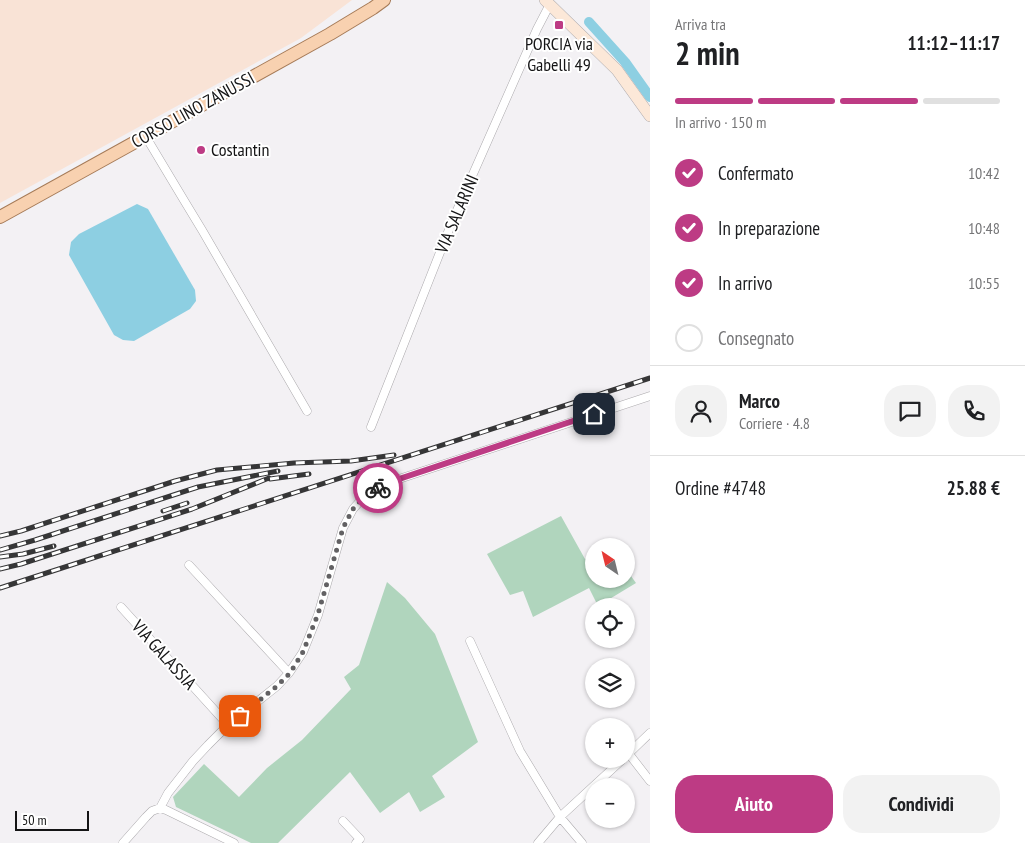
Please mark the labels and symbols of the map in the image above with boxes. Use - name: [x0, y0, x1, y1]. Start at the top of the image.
- marker: PORCIA via Gabelli 49: [553, 19, 565, 31]
- place label: PORCIA via Gabelli 49: [525, 32, 593, 76]
- street label: CORSO LINO ZANUSSI: [127, 66, 258, 153]
- place label: Costantin: [211, 138, 269, 161]
- marker: Costantin: [195, 144, 207, 156]
- street label: VIA SALARINI: [429, 171, 483, 258]
- pin: [573, 393, 615, 435]
- courier: [353, 463, 403, 513]
- north arrow: [585, 538, 635, 588]
- street label: VIA GALASSIA: [126, 614, 202, 695]
- pin: [219, 695, 261, 737]
- scale bar: [15, 808, 89, 831]

